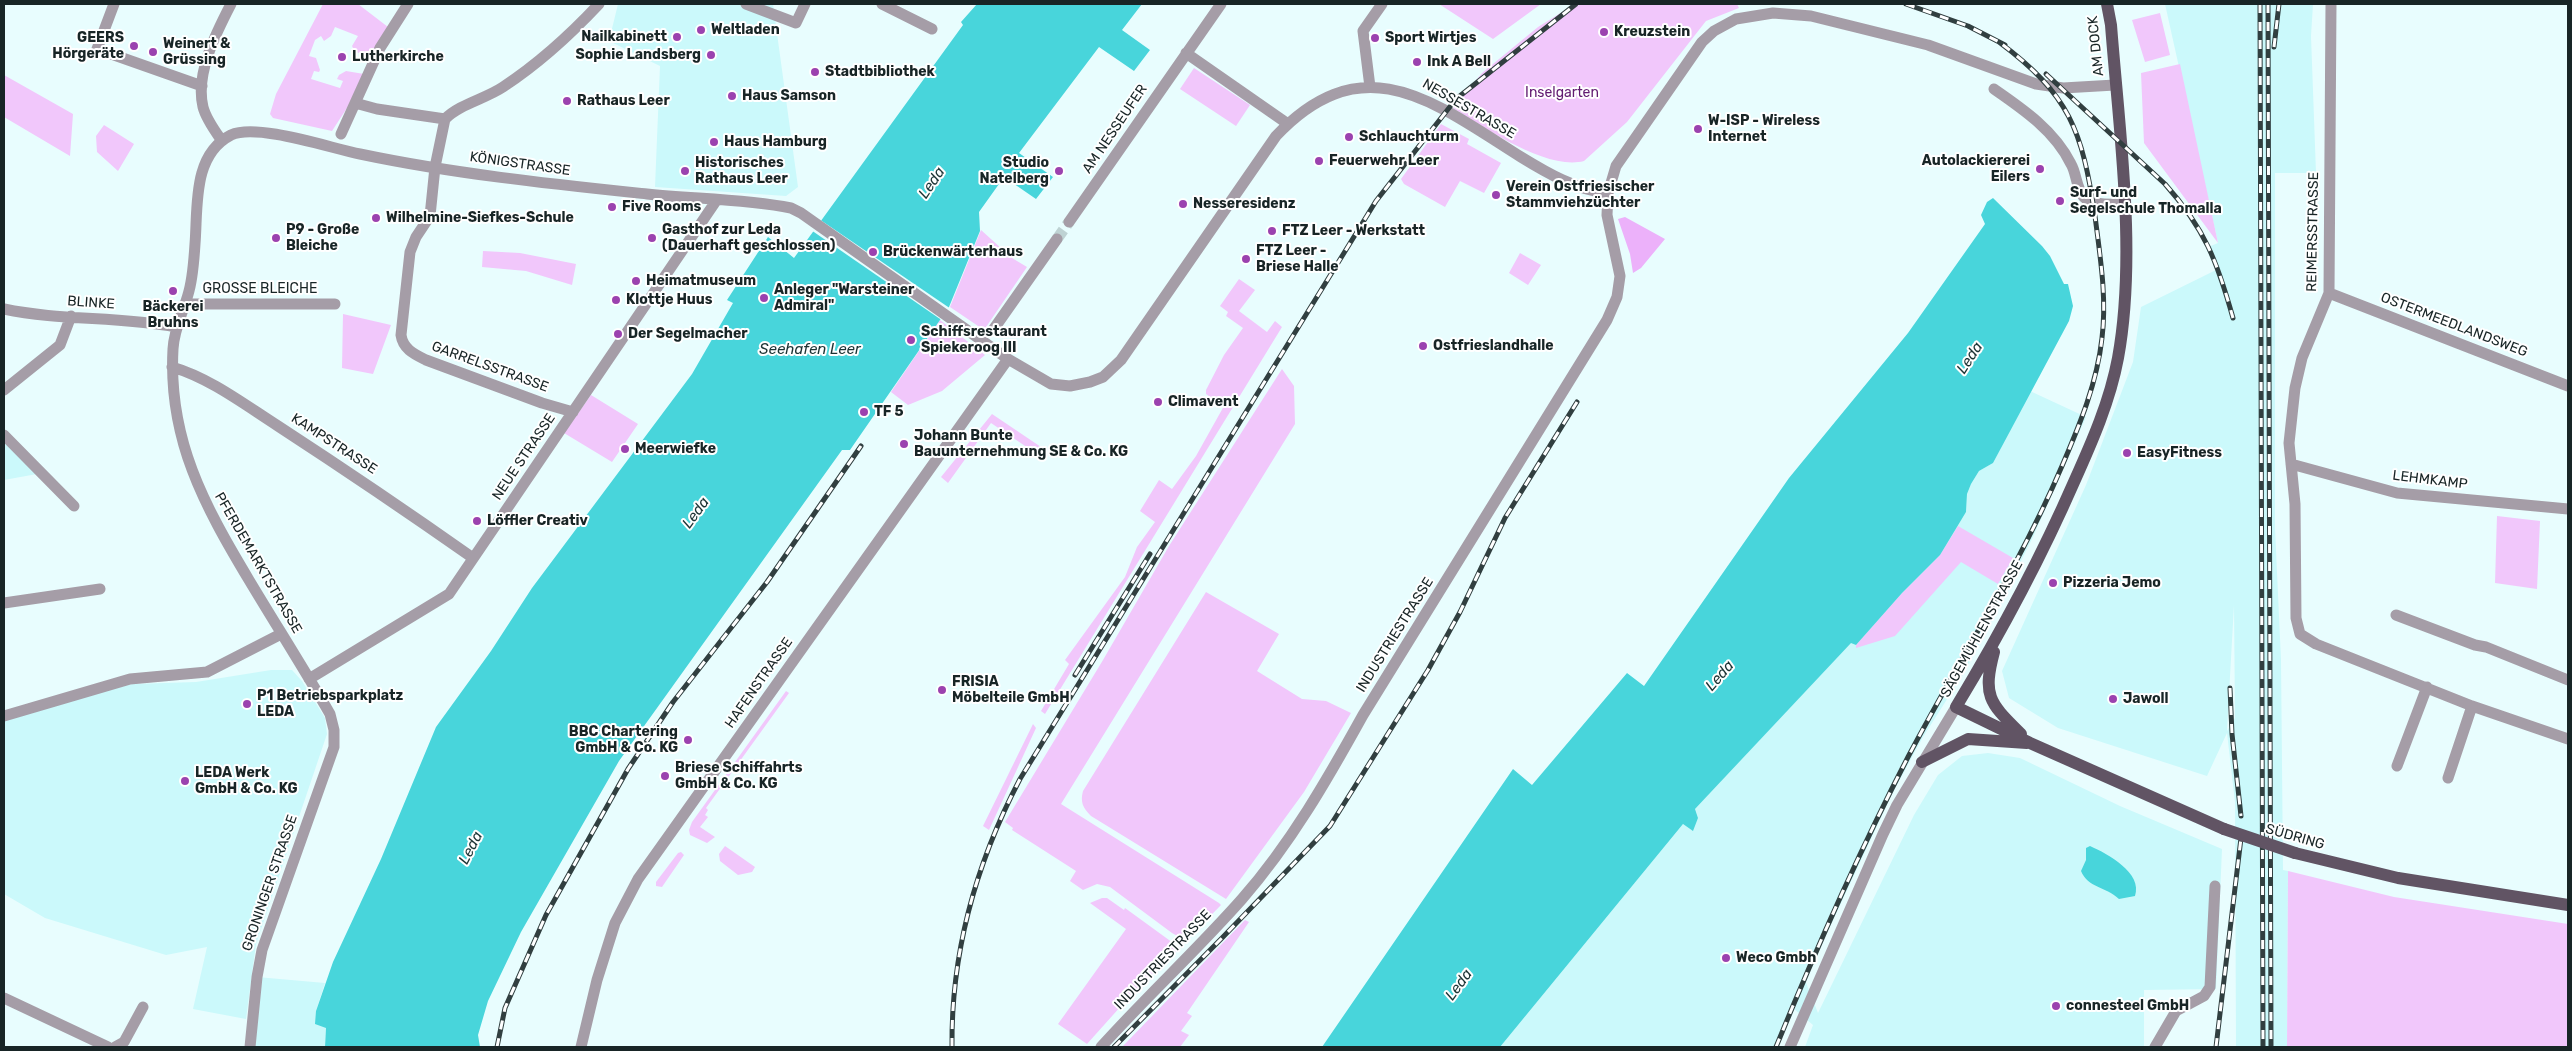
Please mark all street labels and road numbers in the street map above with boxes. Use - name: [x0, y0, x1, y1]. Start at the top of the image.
- street label: AM DOCK: [2084, 15, 2108, 77]
- street label: NESSESTRASSE: [1419, 75, 1519, 143]
- street label: AM NESSEUFER: [1079, 81, 1151, 177]
- street label: KÖNIGSTRASSE: [469, 149, 571, 179]
- street label: REIMERSSTRASSE: [2304, 172, 2322, 292]
- street label: GROSSE BLEICHE: [203, 281, 317, 297]
- street label: OSTERMEEDLANDSWEG: [2378, 289, 2530, 361]
- street label: BLINKE: [67, 293, 115, 313]
- street label: GARRELSSTRASSE: [429, 338, 551, 396]
- street label: KAMPSTRASSE: [288, 410, 380, 478]
- street label: NEUE STRASSE: [489, 410, 559, 504]
- street label: LEHMKAMP: [2392, 467, 2468, 493]
- street label: PFERDEMARKTSTRASSE: [211, 489, 305, 637]
- street label: SÄGEMÜHLENSTRASSE: [1937, 558, 2027, 700]
- street label: INDUSTRIESTRASSE: [1353, 574, 1437, 696]
- street label: HAFENSTRASSE: [721, 634, 797, 732]
- street label: GRONINGER STRASSE: [239, 813, 301, 953]
- street label: SÜDRING: [2264, 821, 2326, 853]
- street label: INDUSTRIESTRASSE: [1111, 907, 1215, 1013]

